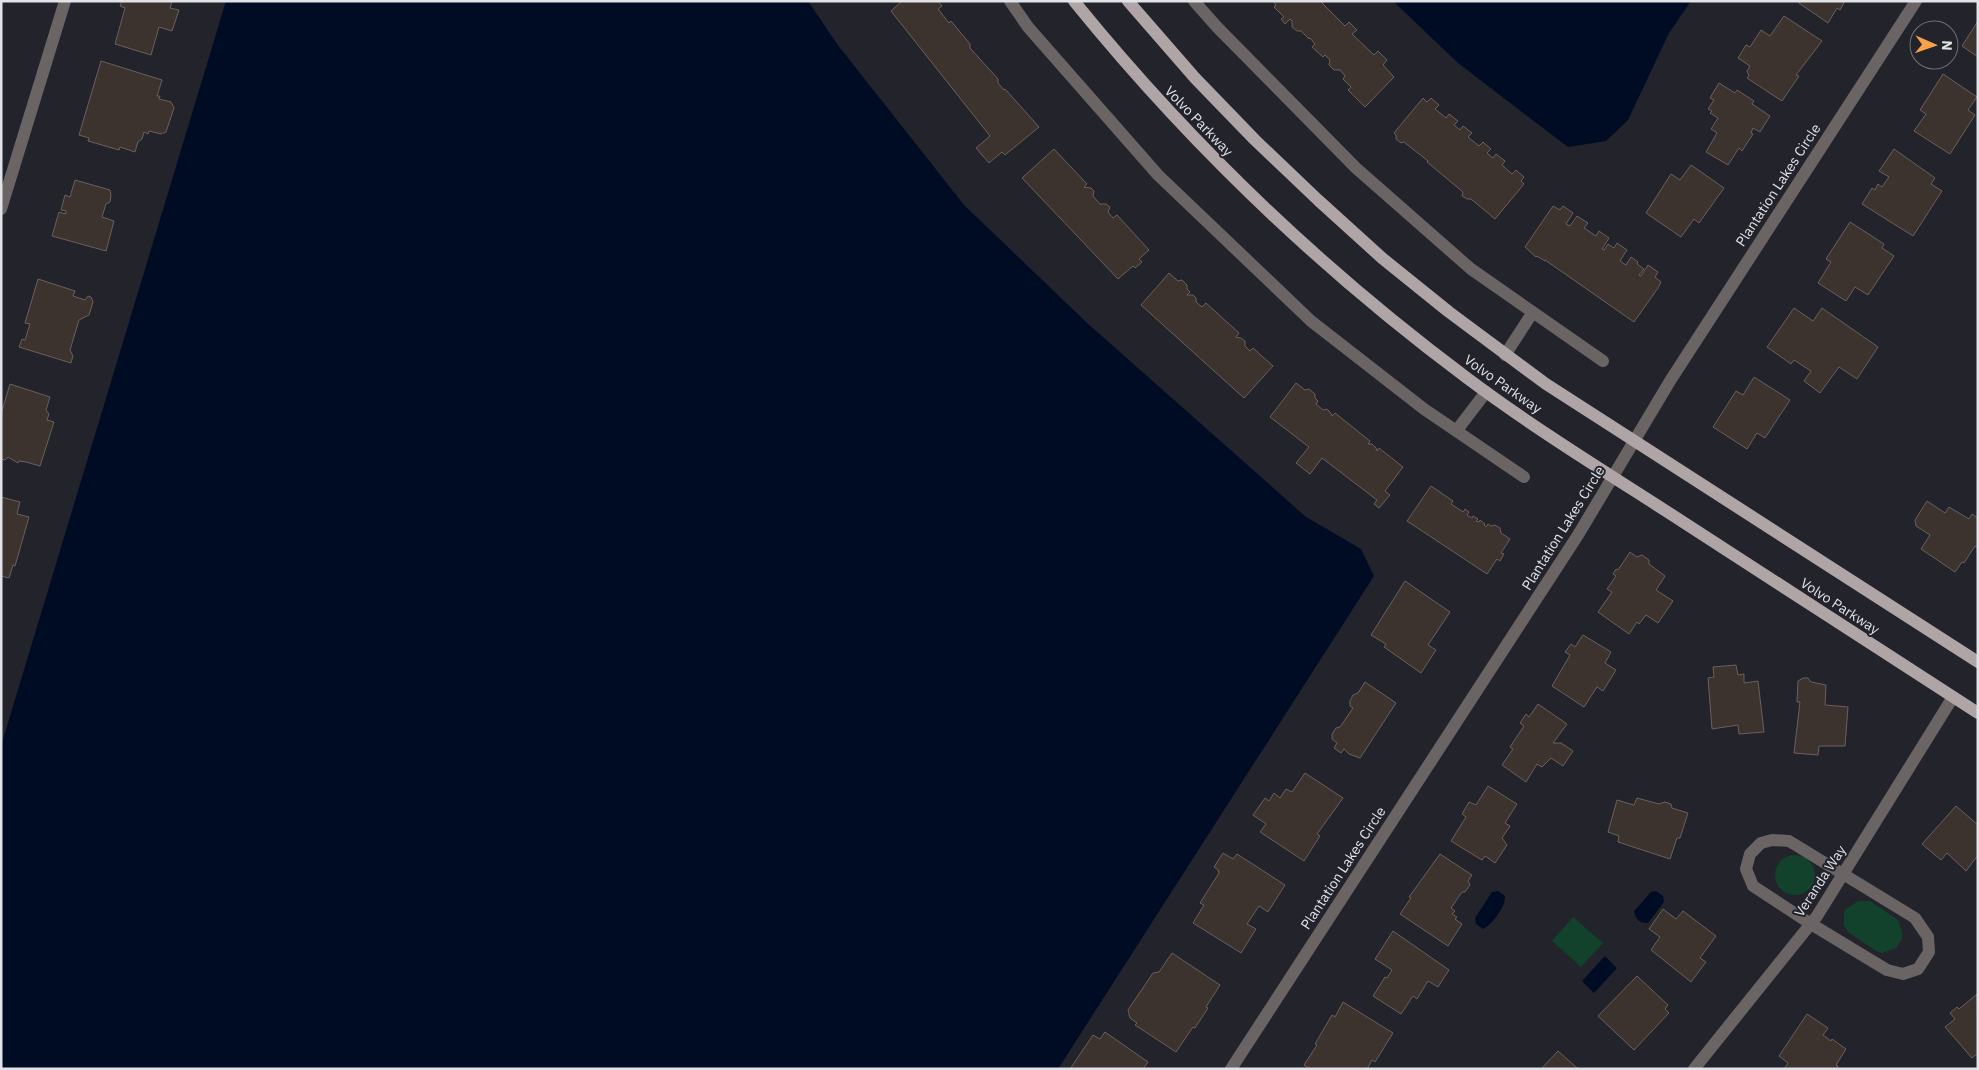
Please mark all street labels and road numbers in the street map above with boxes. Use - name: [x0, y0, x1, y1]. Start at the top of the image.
- street label: Volvo Parkway: [1161, 82, 1237, 160]
- street label: Plantation Lakes Circle: [1732, 120, 1825, 250]
- street label: Volvo Parkway: [1461, 351, 1545, 417]
- street label: Plantation Lakes Circle: [1518, 462, 1609, 593]
- street label: Volvo Parkway: [1797, 574, 1883, 638]
- street label: Plantation Lakes Circle: [1297, 803, 1390, 933]
- street label: Veranda Way: [1790, 842, 1850, 920]

